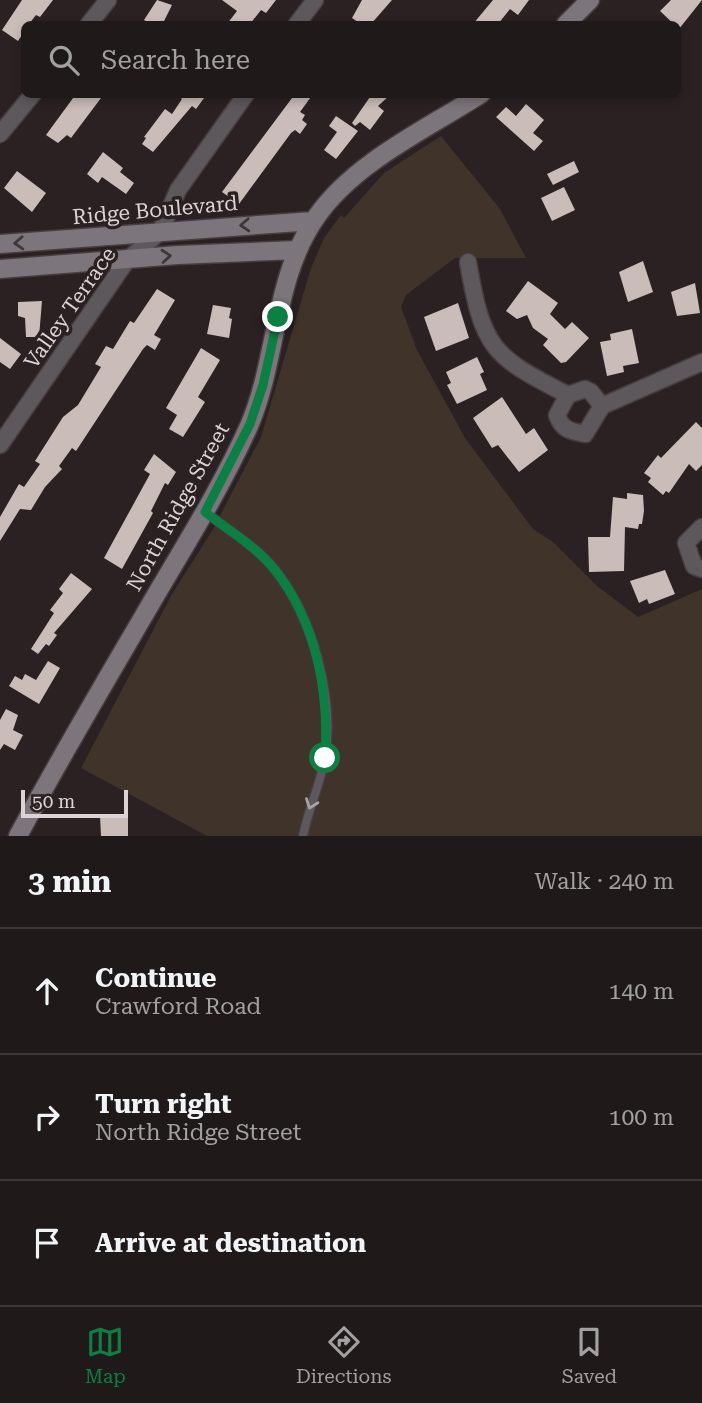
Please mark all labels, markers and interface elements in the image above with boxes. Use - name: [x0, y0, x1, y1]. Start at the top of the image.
- search box: [21, 21, 681, 98]
- icon: search: [45, 41, 83, 79]
- text: Search here: [101, 45, 250, 75]
- street label: Ridge Boulevard: [71, 191, 239, 229]
- one-way arrow: [240, 217, 251, 232]
- one-way arrow: [13, 236, 24, 251]
- street label: Valley Terrace: [19, 243, 121, 373]
- one-way arrow: [161, 249, 172, 264]
- route end: [262, 301, 293, 332]
- street label: North Ridge Street: [122, 419, 234, 595]
- route start: [309, 742, 340, 773]
- scale bar: [21, 787, 128, 819]
- text: 50 m: [32, 790, 75, 813]
- one-way arrow: [305, 797, 319, 809]
- text: 3 min: [28, 864, 111, 899]
- text: Walk · 240 m: [535, 868, 674, 895]
- text: Continue: [95, 963, 217, 993]
- icon: ahead: [28, 972, 66, 1010]
- text: 140 m: [609, 978, 674, 1005]
- text: Crawford Road: [95, 993, 261, 1020]
- text: Turn right: [95, 1089, 231, 1119]
- icon: right: [28, 1098, 66, 1136]
- text: 100 m: [609, 1104, 674, 1131]
- text: North Ridge Street: [95, 1119, 301, 1146]
- icon: arrive: [28, 1224, 66, 1262]
- text: Arrive at destination: [95, 1228, 366, 1258]
- tab: Map: [85, 1323, 126, 1388]
- tab: Directions: [296, 1323, 392, 1388]
- tab: Saved: [562, 1323, 617, 1388]

